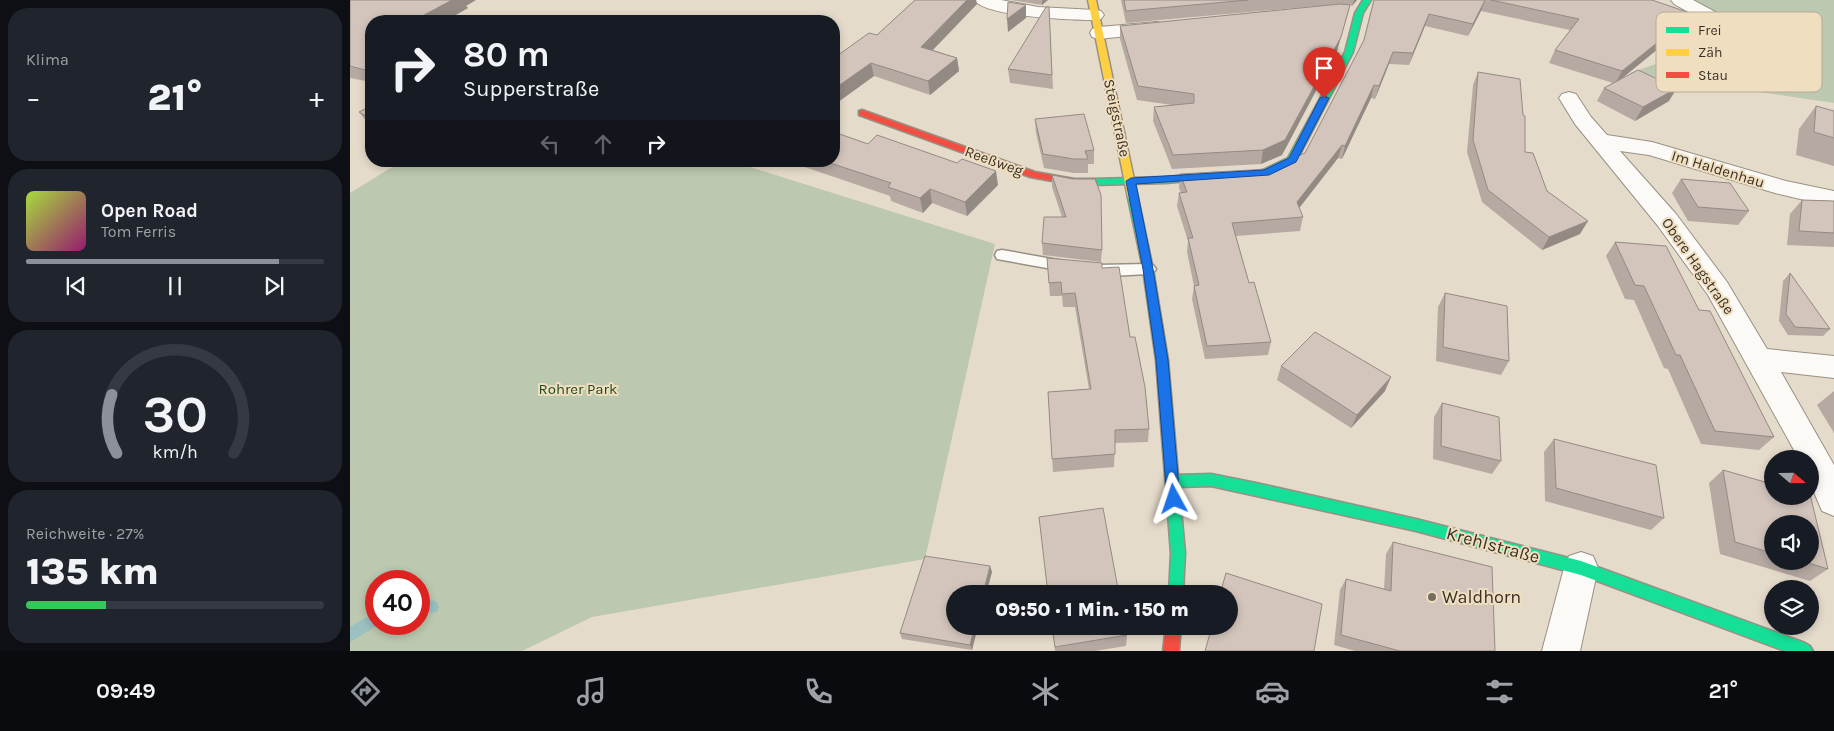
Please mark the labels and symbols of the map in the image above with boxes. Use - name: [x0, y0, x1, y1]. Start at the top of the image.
- legend: [1656, 12, 1822, 92]
- text: Frei: [1698, 22, 1722, 39]
- text: Zäh: [1698, 44, 1722, 61]
- pin: [1303, 47, 1345, 98]
- text: Stau: [1698, 67, 1728, 84]
- street label: Steigstraße: [1100, 77, 1134, 159]
- street label: Reeßweg: [962, 142, 1026, 180]
- street label: Im Haldenhau: [1669, 146, 1767, 192]
- street label: Obere Hagstraße: [1658, 214, 1738, 318]
- park label: Rohrer Park: [539, 380, 617, 398]
- north arrow: [1764, 450, 1819, 505]
- position arrow: [1147, 472, 1199, 524]
- street label: Krehlstraße: [1444, 522, 1542, 568]
- speed limit sign: 40: [365, 570, 430, 635]
- place label: Waldhorn: [1442, 586, 1521, 608]
- marker: Waldhorn: [1426, 591, 1438, 603]

